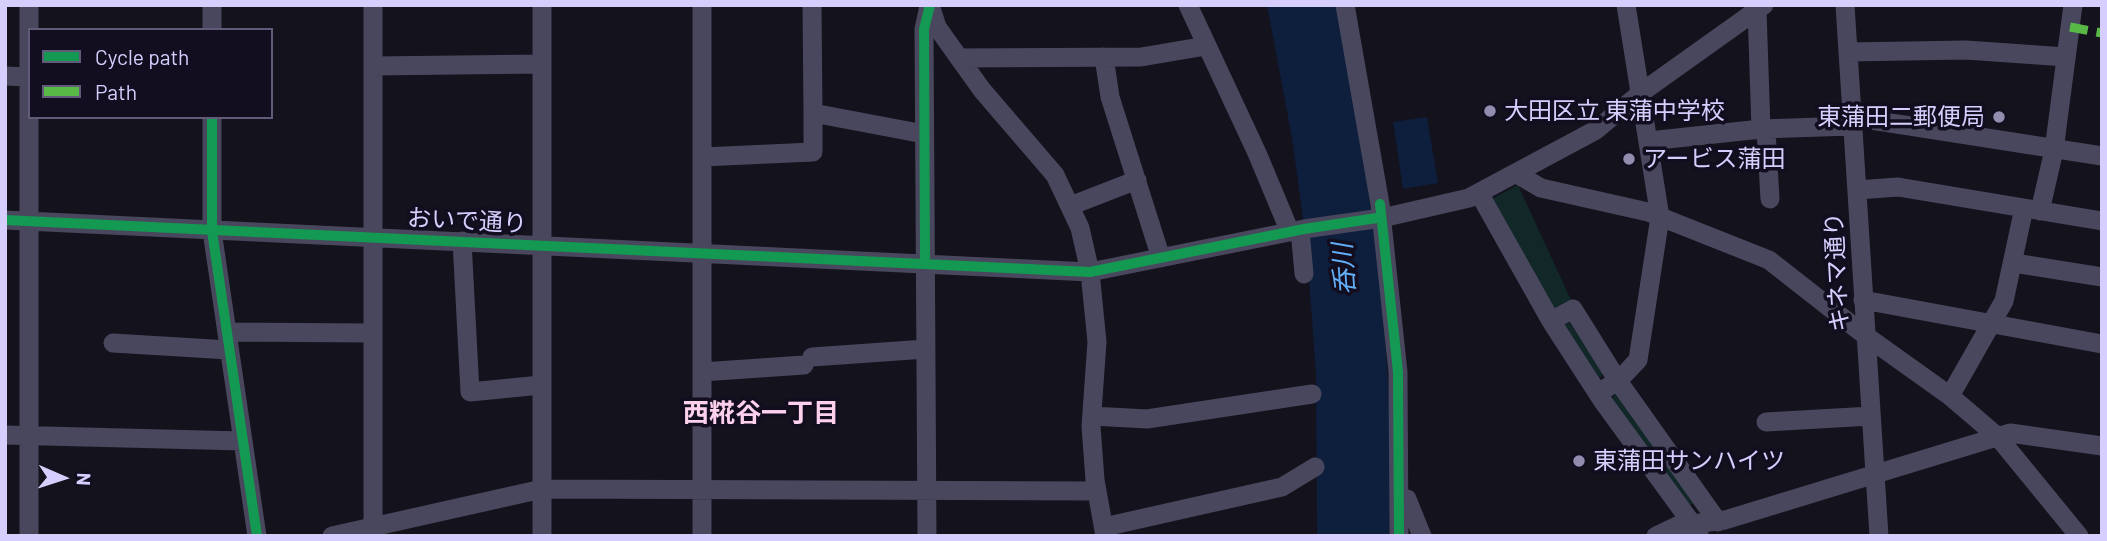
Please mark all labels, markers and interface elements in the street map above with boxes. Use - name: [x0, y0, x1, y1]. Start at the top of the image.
- legend: [28, 28, 273, 119]
- text: Cycle path: [95, 44, 189, 69]
- text: Path: [95, 79, 137, 104]
- place label: 大田区立 東蒲中学校: [1504, 97, 1725, 125]
- marker: 大田区立 東蒲中学校: [1482, 103, 1498, 119]
- place label: 東蒲田二郵便局: [1817, 103, 1985, 131]
- marker: 東蒲田二郵便局: [1991, 109, 2007, 125]
- place label: アービス蒲田: [1643, 145, 1786, 173]
- marker: アービス蒲田: [1621, 151, 1637, 167]
- street label: おいで通り: [406, 203, 528, 239]
- street label: キネマ通り: [1819, 211, 1855, 333]
- water label: 呑川: [1327, 242, 1361, 296]
- district label: 西糀谷一丁目: [683, 397, 839, 429]
- north arrow: [28, 443, 98, 513]
- place label: 東蒲田サンハイツ: [1593, 447, 1785, 475]
- marker: 東蒲田サンハイツ: [1571, 453, 1587, 469]
- text: N: [73, 472, 96, 486]

